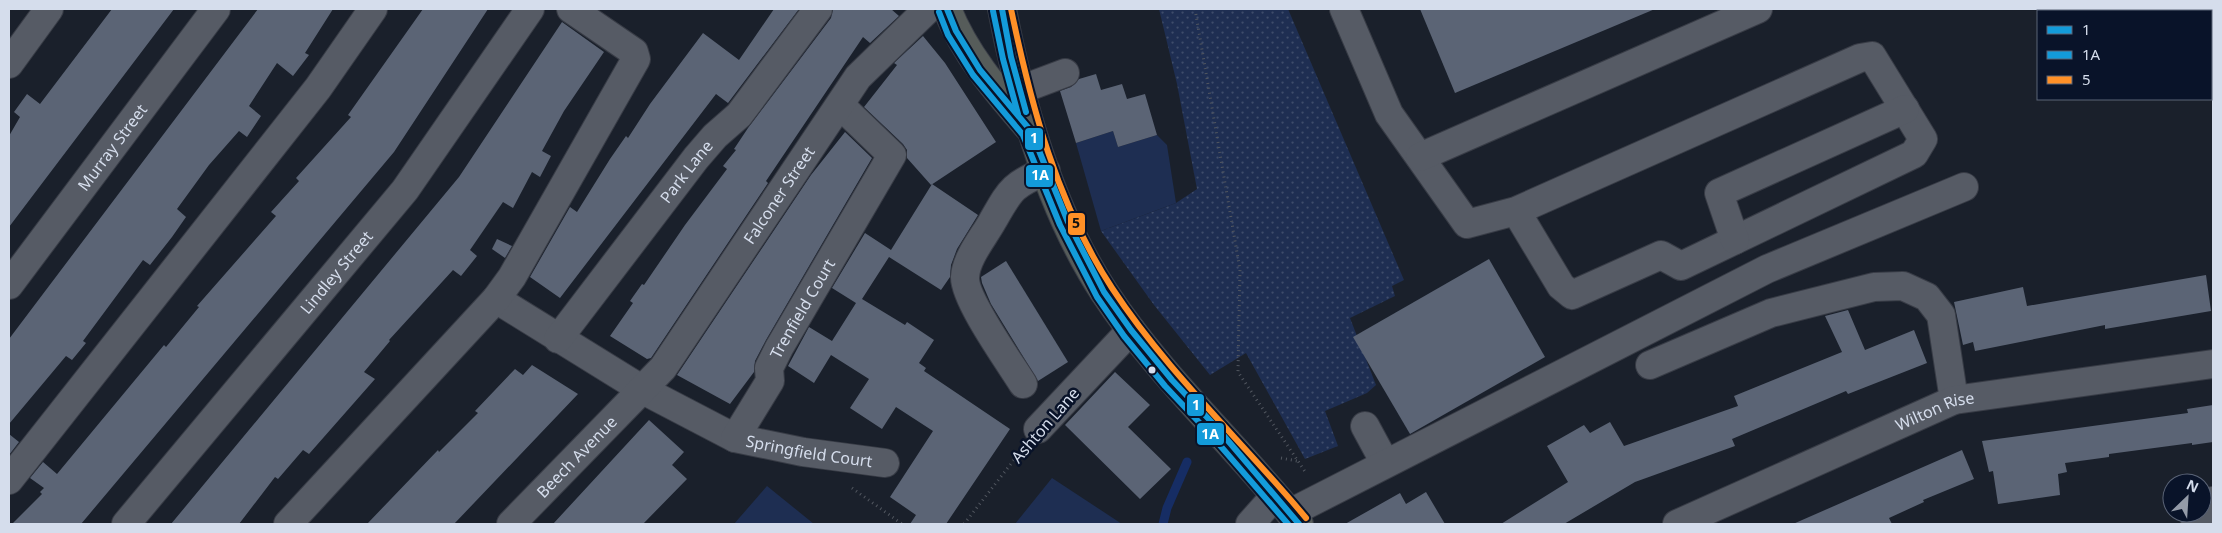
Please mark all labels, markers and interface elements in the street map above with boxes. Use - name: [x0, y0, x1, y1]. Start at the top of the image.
- legend: [2037, 10, 2212, 100]
- text: 1: [2082, 19, 2091, 39]
- text: 1A: [2082, 44, 2101, 64]
- text: 5: [2082, 69, 2091, 89]
- street label: Murray Street: [72, 99, 152, 195]
- line badge: 1: [1024, 127, 1044, 151]
- text: 1: [1030, 128, 1038, 147]
- street label: Park Lane: [655, 135, 718, 207]
- street label: Falconer Street: [738, 142, 820, 248]
- line badge: 1A: [1025, 164, 1054, 188]
- text: 1A: [1031, 165, 1049, 184]
- line badge: 5: [1067, 212, 1086, 236]
- text: 5: [1072, 213, 1080, 232]
- street label: Lindley Street: [295, 226, 378, 319]
- street label: Trenfield Court: [765, 254, 840, 362]
- unlabelled marker: [1147, 365, 1157, 375]
- street label: Ashton Lane: [1006, 382, 1084, 468]
- street label: Wilton Rise: [1892, 386, 1976, 436]
- line badge: 1: [1186, 393, 1205, 417]
- text: 1: [1192, 395, 1200, 414]
- street label: Beech Avenue: [532, 411, 622, 502]
- line badge: 1A: [1196, 422, 1225, 446]
- text: 1A: [1201, 424, 1219, 443]
- street label: Springfield Court: [744, 430, 874, 472]
- north arrow: [2162, 473, 2212, 523]
- text: N: [2184, 475, 2202, 497]

